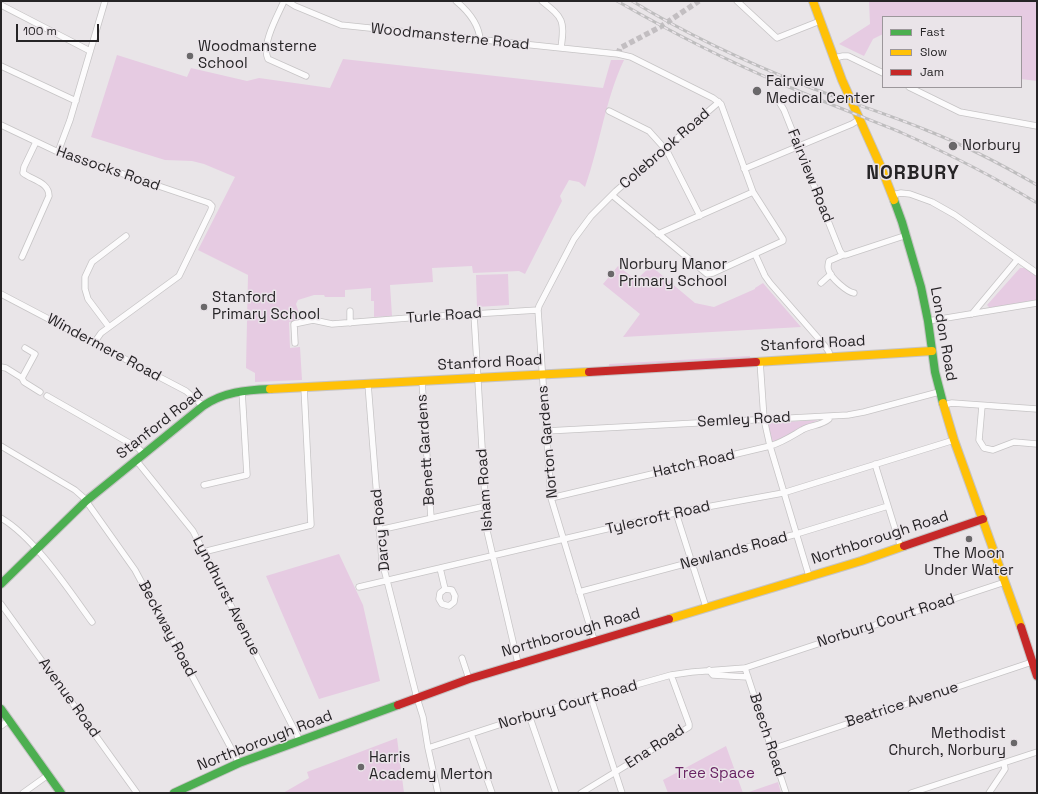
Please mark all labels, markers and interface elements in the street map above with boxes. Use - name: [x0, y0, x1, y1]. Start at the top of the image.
- scale bar: [18, 16, 101, 42]
- legend: [882, 16, 1022, 88]
- street label: Woodmansterne Road: [370, 20, 530, 54]
- text: 100 m: [23, 23, 57, 39]
- text: Fast: [920, 24, 945, 40]
- place label: Woodmansterne School: [198, 38, 317, 73]
- text: Slow: [920, 44, 947, 60]
- marker: Woodmansterne School: [185, 51, 195, 61]
- text: Jam: [920, 64, 944, 80]
- place label: Fairview Medical Center: [766, 73, 875, 108]
- marker: Fairview Medical Center: [751, 85, 763, 97]
- street label: Colebrook Road: [616, 105, 714, 193]
- street label: Fairview Road: [783, 127, 837, 225]
- place label: Norbury: [962, 137, 1021, 155]
- marker: Norbury: [947, 140, 959, 152]
- street label: Hassocks Road: [54, 143, 162, 195]
- district label: NORBURY: [866, 163, 960, 185]
- place label: Norbury Manor Primary School: [619, 256, 727, 291]
- marker: Norbury Manor Primary School: [606, 269, 616, 279]
- street label: London Road: [926, 285, 960, 383]
- place label: Stanford Primary School: [212, 289, 320, 324]
- marker: Stanford Primary School: [199, 302, 209, 312]
- street label: Turle Road: [406, 304, 482, 328]
- street label: Windermere Road: [44, 310, 164, 386]
- street label: Stanford Road: [760, 332, 866, 356]
- street label: Stanford Road: [437, 351, 543, 375]
- street label: Stanford Road: [113, 385, 207, 463]
- street label: Norton Gardens: [534, 385, 562, 499]
- street label: Benett Gardens: [413, 394, 439, 506]
- street label: Semley Road: [697, 409, 791, 431]
- street label: Hatch Road: [651, 446, 737, 482]
- street label: Isham Road: [473, 448, 497, 532]
- street label: Darcy Road: [368, 488, 394, 572]
- street label: Tylecroft Road: [604, 497, 712, 539]
- street label: Northborough Road: [809, 507, 951, 569]
- street label: Newlands Road: [678, 528, 790, 574]
- street label: Lyndhurst Avenue: [188, 533, 264, 659]
- marker: The Moon Under Water: [964, 534, 974, 544]
- place label: The Moon Under Water: [924, 545, 1014, 580]
- street label: Beckway Road: [134, 578, 200, 680]
- street label: Norbury Court Road: [815, 590, 957, 652]
- street label: Northborough Road: [500, 605, 642, 661]
- street label: Avenue Road: [34, 655, 104, 741]
- street label: Norbury Court Road: [496, 677, 640, 733]
- street label: Beatrice Avenue: [843, 678, 961, 732]
- street label: Beech Road: [745, 691, 789, 779]
- street label: Northborough Road: [195, 707, 335, 775]
- street label: Ena Road: [622, 721, 688, 773]
- place label: Methodist Church, Norbury: [888, 725, 1006, 760]
- marker: Methodist Church, Norbury: [1009, 738, 1019, 748]
- place label: Harris Academy Merton: [369, 749, 493, 784]
- marker: Harris Academy Merton: [356, 762, 366, 772]
- park label: Tree Space: [675, 765, 755, 783]

